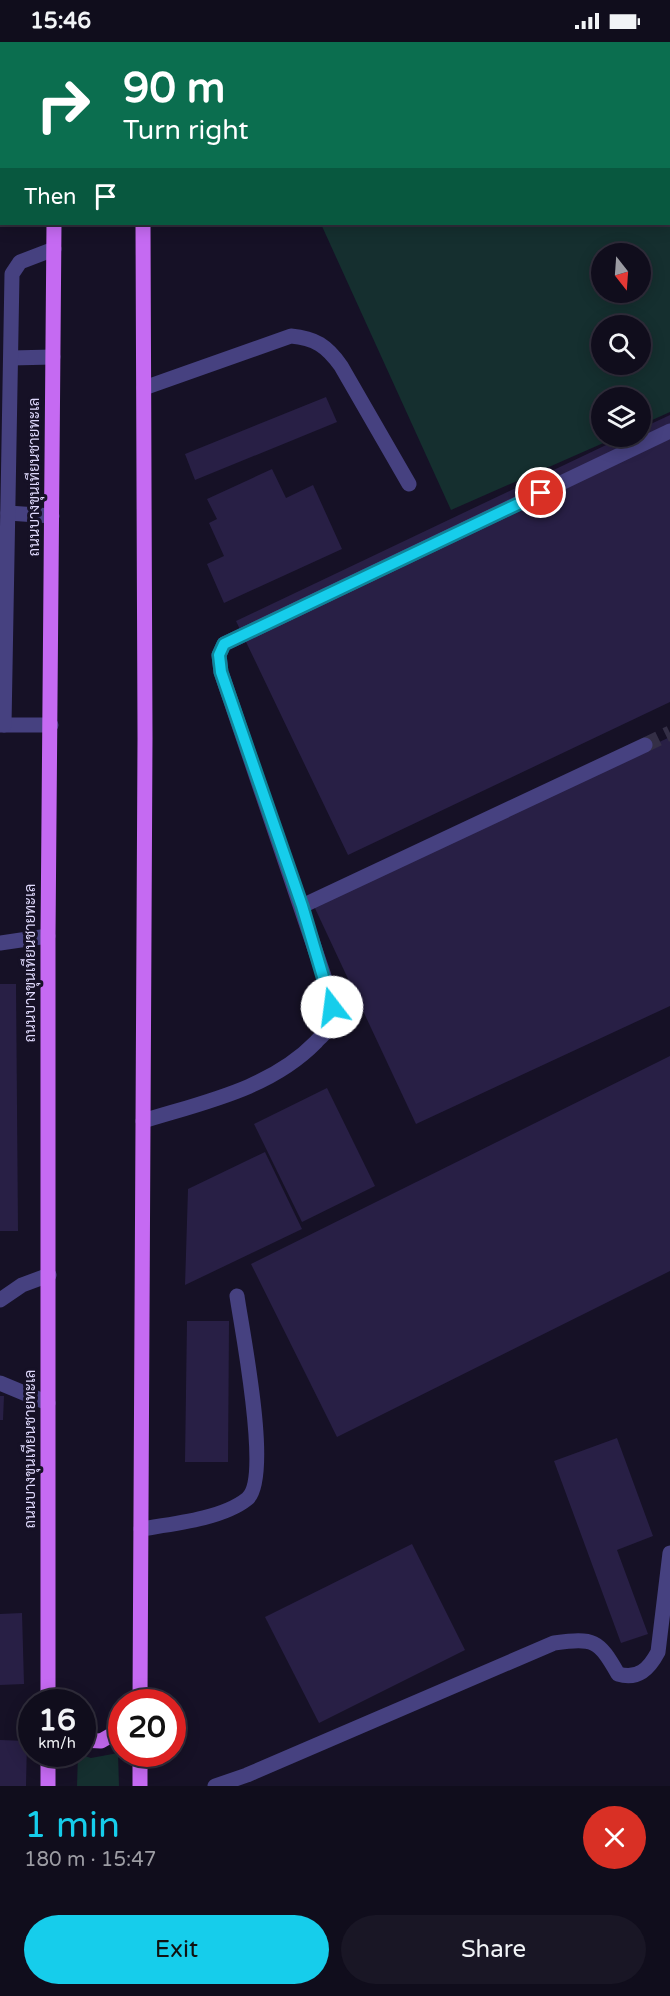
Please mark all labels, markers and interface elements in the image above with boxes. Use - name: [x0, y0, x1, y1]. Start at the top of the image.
- text: 15:46: [30, 8, 91, 34]
- text: 90 m: [123, 63, 225, 114]
- icon: right: [24, 66, 102, 144]
- text: Turn right: [123, 114, 249, 147]
- icon: arrive: [89, 180, 122, 213]
- text: Then: [24, 184, 77, 210]
- north arrow: [591, 243, 651, 303]
- map controls: [591, 243, 651, 447]
- button: search: [591, 315, 651, 375]
- button: layers: [591, 387, 651, 447]
- street label: ถนนบางขุนเทียนชายทะเล: [24, 398, 45, 556]
- pin: [515, 467, 566, 518]
- icon: arrive: [524, 476, 557, 509]
- street label: ถนนบางขุนเทียนชายทะเล: [20, 884, 41, 1042]
- position arrow: [300, 975, 364, 1039]
- street label: ถนนบางขุนเทียนชายทะเล: [20, 1370, 41, 1528]
- speed limit sign: 20: [108, 1689, 186, 1767]
- text: 16: [38, 1702, 76, 1739]
- text: km/h: [38, 1734, 76, 1752]
- text: 1 min: [24, 1804, 120, 1847]
- button: close: [583, 1806, 646, 1869]
- text: 180 m · 15:47: [24, 1848, 156, 1872]
- button: Exit: [24, 1915, 329, 1984]
- button: Share: [341, 1915, 646, 1984]

